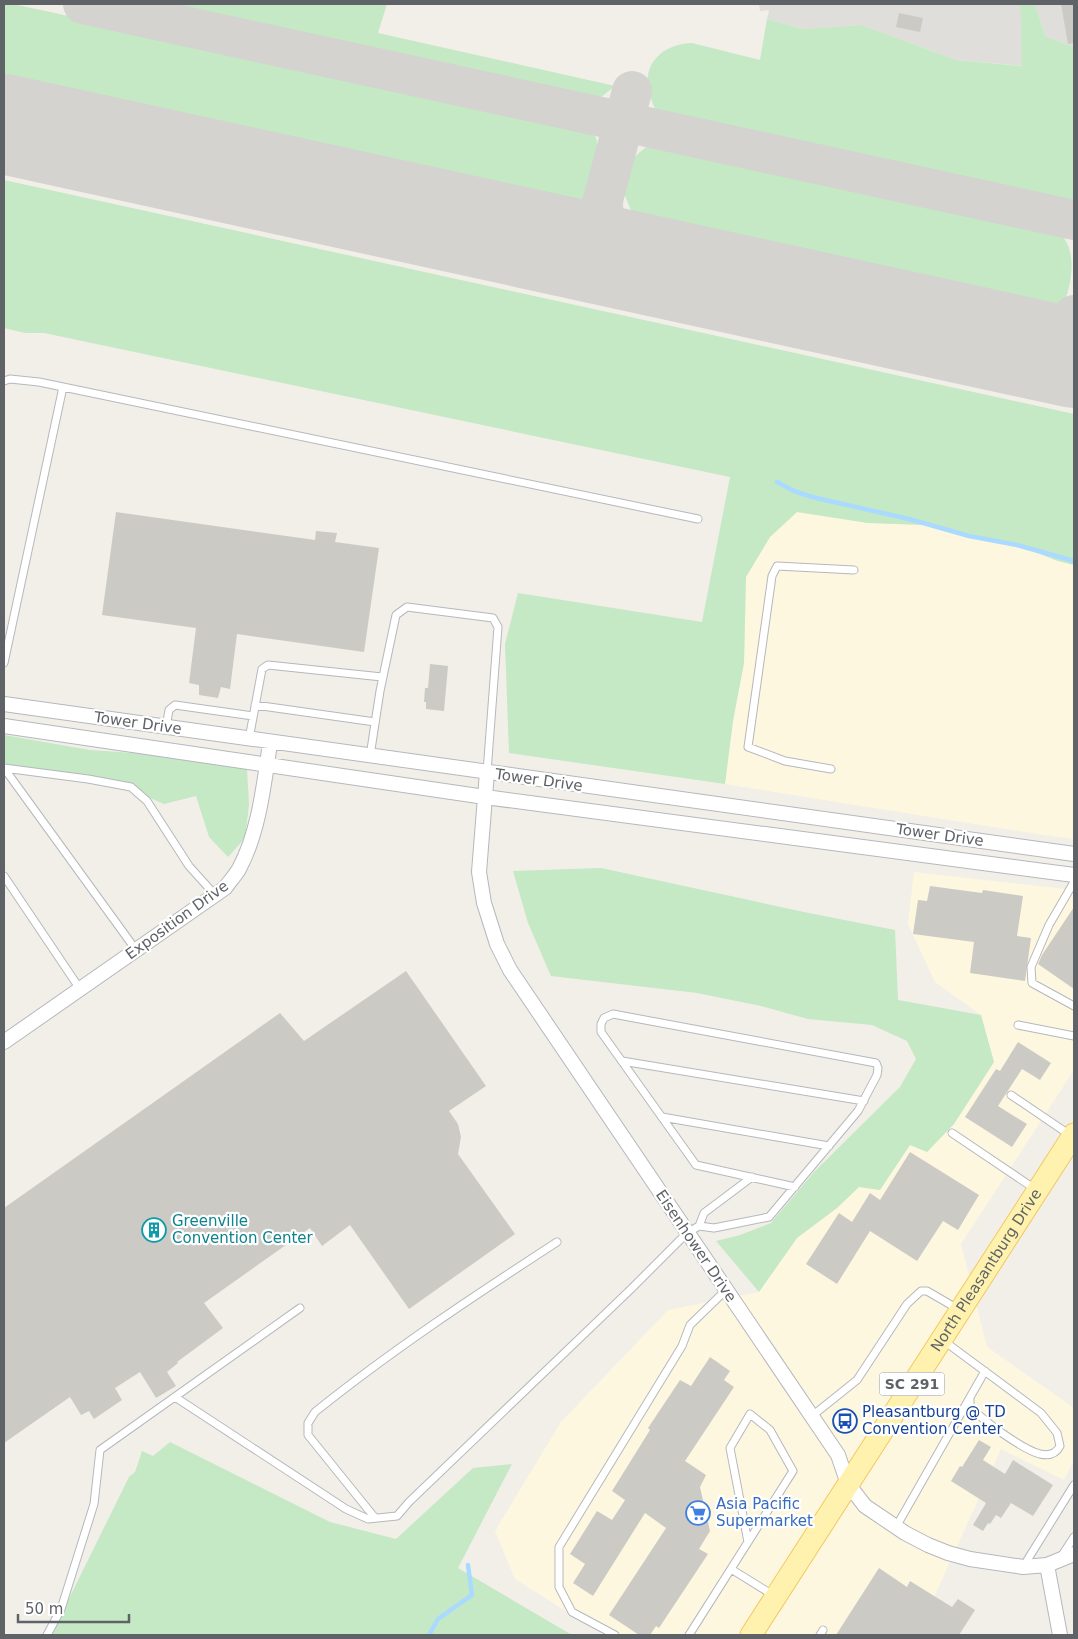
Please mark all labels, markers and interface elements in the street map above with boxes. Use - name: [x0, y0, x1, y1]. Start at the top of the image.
- street label: Tower Drive: [92, 708, 183, 738]
- street label: Tower Drive: [493, 765, 584, 795]
- street label: Tower Drive: [894, 820, 985, 850]
- street label: Exposition Drive: [122, 877, 232, 963]
- street label: North Pleasantburg Drive: [927, 1185, 1045, 1355]
- street label: Eisenhower Drive: [652, 1187, 740, 1305]
- place label: Greenville Convention Center: [172, 1212, 314, 1247]
- building icon: Greenville Convention Center: [141, 1217, 167, 1243]
- road number: SC 291: [880, 1372, 944, 1396]
- place label: Pleasantburg @ TD Convention Center: [862, 1403, 1006, 1438]
- bus stop icon: Pleasantburg @ TD Convention Center: [832, 1408, 858, 1434]
- place label: Asia Pacific Supermarket: [716, 1495, 813, 1530]
- supermarket icon: Asia Pacific Supermarket: [685, 1500, 711, 1526]
- scale bar: [18, 1592, 129, 1624]
- text: 50 m: [25, 1600, 63, 1618]

